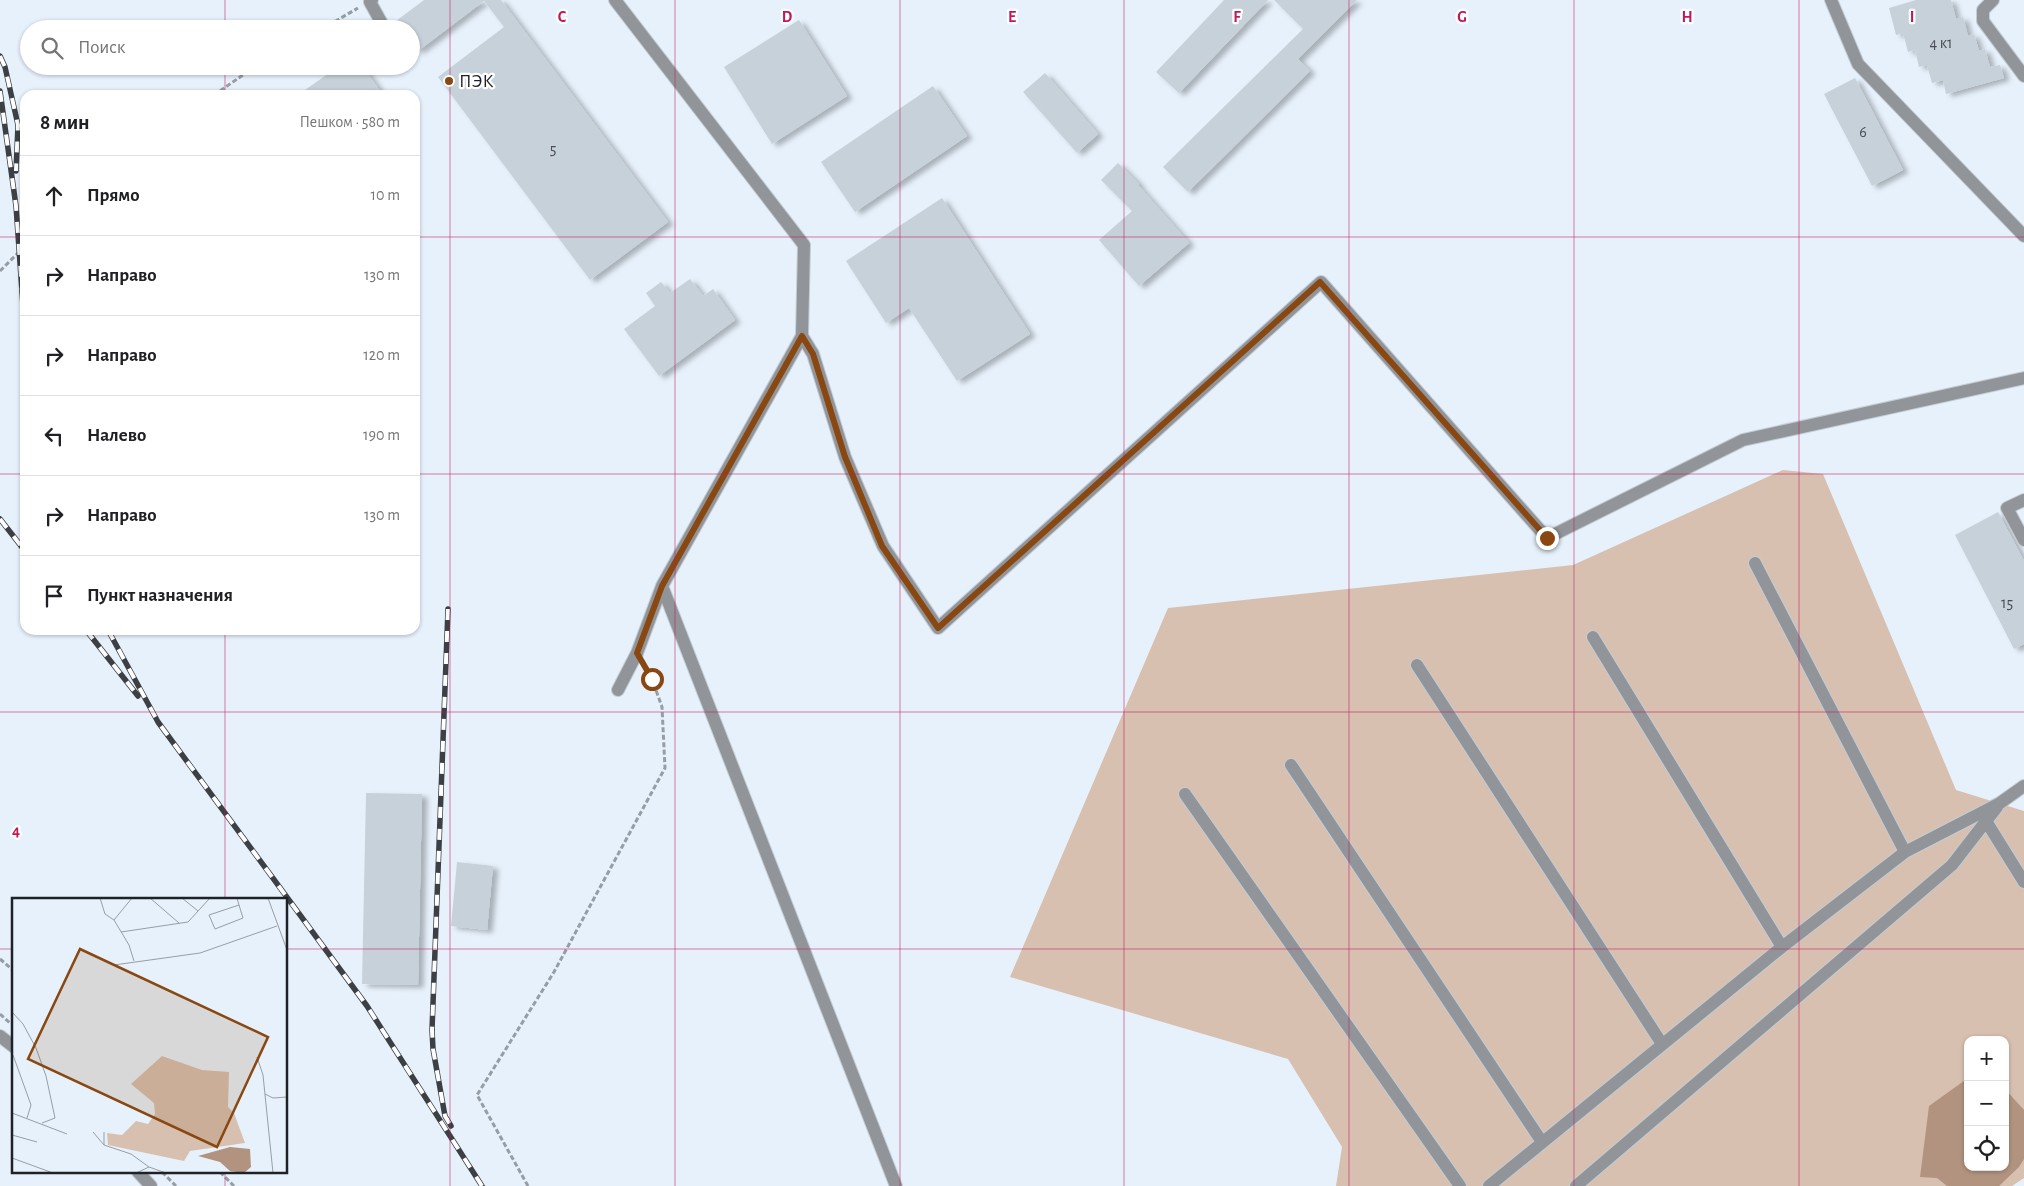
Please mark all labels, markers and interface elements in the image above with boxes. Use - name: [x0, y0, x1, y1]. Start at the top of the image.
- text: C: [558, 9, 567, 25]
- text: D: [782, 9, 793, 25]
- text: E: [1008, 9, 1016, 25]
- text: F: [1233, 9, 1241, 25]
- text: G: [1457, 9, 1467, 25]
- text: H: [1681, 9, 1693, 25]
- text: I: [1910, 9, 1914, 25]
- search box: [20, 20, 420, 75]
- icon: search: [38, 34, 66, 62]
- house number: 4 к1: [1929, 35, 1953, 51]
- text: Поиск: [78, 38, 125, 57]
- place label: ПЭК: [459, 72, 494, 91]
- marker: ПЭК: [443, 75, 455, 87]
- text: 8 мин: [40, 112, 90, 133]
- text: Пешком · 580 m: [300, 114, 400, 130]
- house number: 6: [1859, 124, 1867, 140]
- house number: 5: [550, 141, 556, 157]
- icon: ahead: [40, 182, 68, 210]
- text: Прямо: [87, 186, 140, 205]
- text: 10 m: [371, 187, 400, 203]
- icon: right: [40, 262, 68, 290]
- text: Направо: [87, 266, 157, 285]
- text: 130 m: [364, 267, 400, 283]
- icon: right: [40, 342, 68, 370]
- text: Направо: [87, 346, 157, 365]
- text: 120 m: [363, 347, 400, 363]
- icon: left: [40, 422, 68, 450]
- text: Налево: [87, 426, 146, 445]
- text: 190 m: [363, 427, 400, 443]
- icon: right: [40, 502, 68, 530]
- text: Направо: [87, 506, 157, 525]
- text: 130 m: [364, 507, 400, 523]
- route end: [1536, 527, 1559, 550]
- icon: arrive: [40, 582, 68, 610]
- text: Пункт назначения: [87, 586, 233, 605]
- house number: 15: [2001, 595, 2013, 611]
- route start: [641, 668, 664, 691]
- text: 4: [12, 823, 20, 839]
- inset map: [12, 898, 288, 1174]
- map controls: [1964, 1036, 2009, 1171]
- button: +: [1964, 1036, 2009, 1081]
- button: −: [1964, 1081, 2009, 1126]
- button: locate: [1964, 1126, 2009, 1171]

